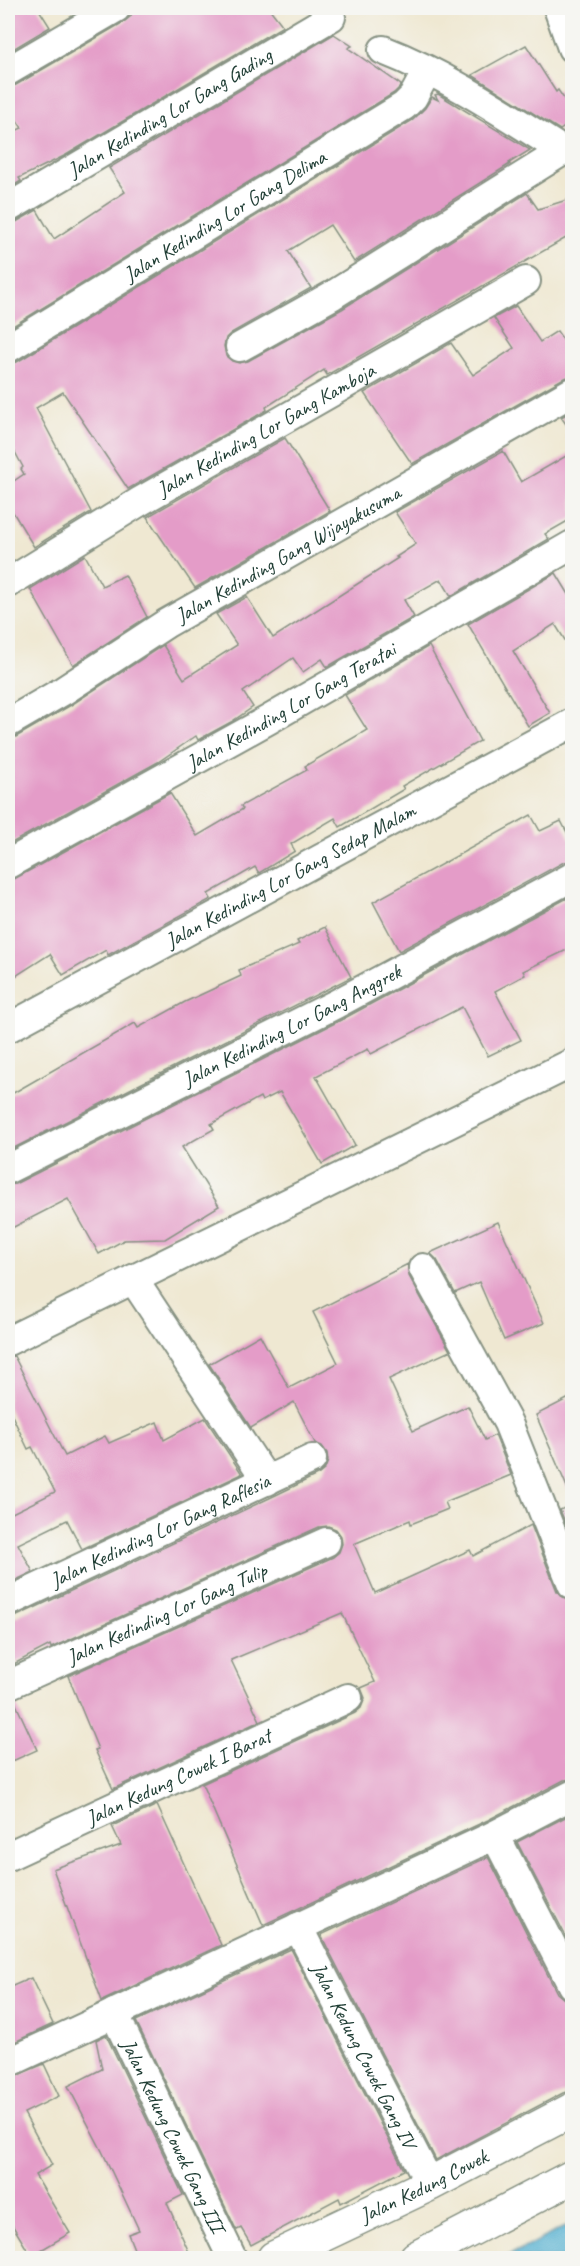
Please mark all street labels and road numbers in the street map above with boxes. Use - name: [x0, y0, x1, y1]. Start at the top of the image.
- street label: Jalan Kedinding Lor Gang Gading: [62, 41, 278, 183]
- street label: Jalan Kedinding Lor Gang Delima: [118, 143, 332, 288]
- street label: Jalan Kedinding Lor Gang Kamboja: [151, 356, 381, 503]
- street label: Jalan Kedinding Gang Wijayakusuma: [170, 479, 407, 629]
- street label: Jalan Kedinding Lor Gang Teratai: [181, 635, 403, 776]
- street label: Jalan Kedinding Lor Gang Sedap Malam: [160, 797, 421, 954]
- street label: Jalan Kedinding Lor Gang Anggrek: [177, 958, 407, 1093]
- street label: Jalan Kedinding Lor Gang Raflesia: [45, 1467, 275, 1594]
- street label: Jalan Kedinding Lor Gang Tulip: [62, 1556, 273, 1670]
- street label: Jalan Kedung Cowek I Barat: [81, 1721, 278, 1831]
- street label: Jalan Kedung Cowek Gang IV: [305, 1957, 424, 2155]
- street label: Jalan Kedung Cowek Gang III: [115, 2034, 233, 2241]
- street label: Jalan Kedung Cowek: [355, 2142, 494, 2229]

